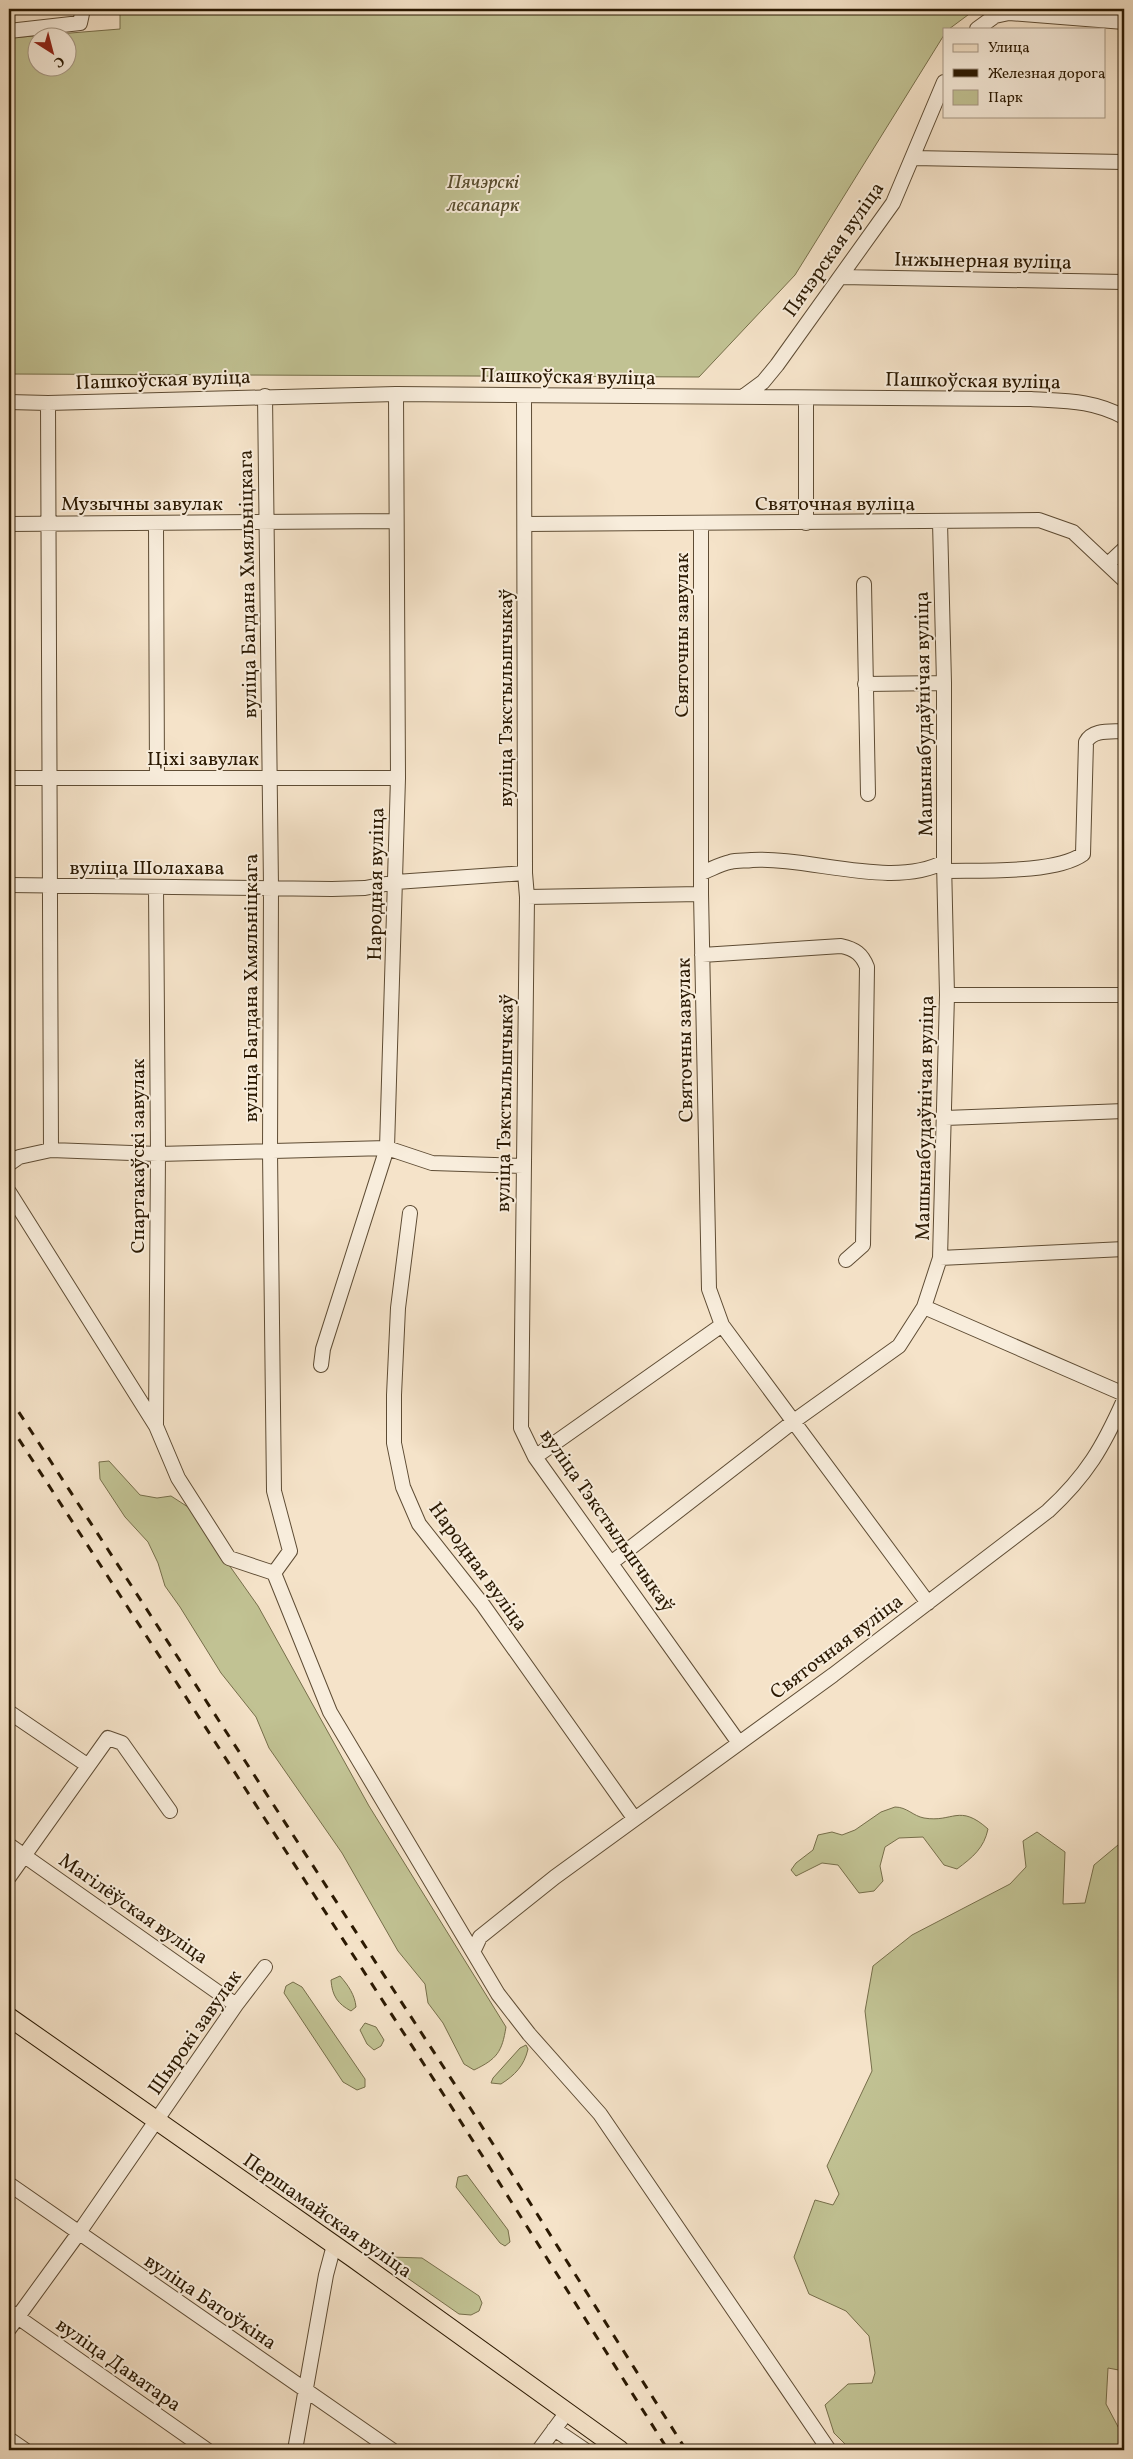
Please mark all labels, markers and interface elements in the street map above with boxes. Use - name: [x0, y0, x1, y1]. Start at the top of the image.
- north arrow: [28, 28, 78, 78]
- legend: [943, 28, 1106, 118]
- text: Улица: [988, 38, 1030, 59]
- text: С: [50, 51, 68, 72]
- text: Железная дорога: [988, 64, 1105, 85]
- text: Парк: [988, 88, 1023, 109]
- park label: Пячэрскі лесапарк: [446, 169, 520, 220]
- street label: Пячэрская вуліца: [777, 177, 892, 323]
- street label: Інжынерная вуліца: [894, 246, 1072, 278]
- street label: Пашкоўская вуліца: [480, 362, 656, 394]
- street label: Пашкоўская вуліца: [75, 364, 251, 398]
- street label: Пашкоўская вуліца: [885, 366, 1061, 398]
- street label: вуліца Багдана Хмяльніцкага: [233, 449, 265, 719]
- street label: Музычны завулак: [61, 491, 223, 519]
- street label: Святочная вуліца: [755, 491, 915, 519]
- street label: Святочны завулак: [669, 552, 697, 717]
- street label: вуліца Тэкстыльшчыкаў: [493, 589, 521, 807]
- street label: Машынабудаўнічая вуліца: [909, 591, 941, 837]
- street label: Ціхі завулак: [147, 746, 259, 774]
- street label: Народная вуліца: [362, 807, 392, 961]
- street label: вуліца Багдана Хмяльніцкага: [238, 854, 266, 1122]
- street label: вуліца Шолахава: [70, 855, 224, 883]
- street label: Святочны завулак: [671, 957, 701, 1123]
- street label: вуліца Тэкстыльшчыкаў: [490, 994, 522, 1212]
- street label: Машынабудаўнічая вуліца: [910, 995, 942, 1241]
- street label: Спартакаўскі завулак: [125, 1058, 153, 1253]
- street label: вуліца Тэкстыльшчыкаў: [532, 1424, 680, 1619]
- street label: Народная вуліца: [421, 1497, 534, 1637]
- street label: Святочная вуліца: [765, 1588, 910, 1707]
- street label: Магілёўская вуліца: [52, 1847, 213, 1972]
- street label: Шырокі завулак: [142, 1965, 249, 2101]
- street label: Першамайская вуліца: [236, 2148, 417, 2286]
- street label: вуліца Батоўкіна: [138, 2248, 282, 2357]
- street label: вуліца Даватара: [49, 2312, 186, 2419]

